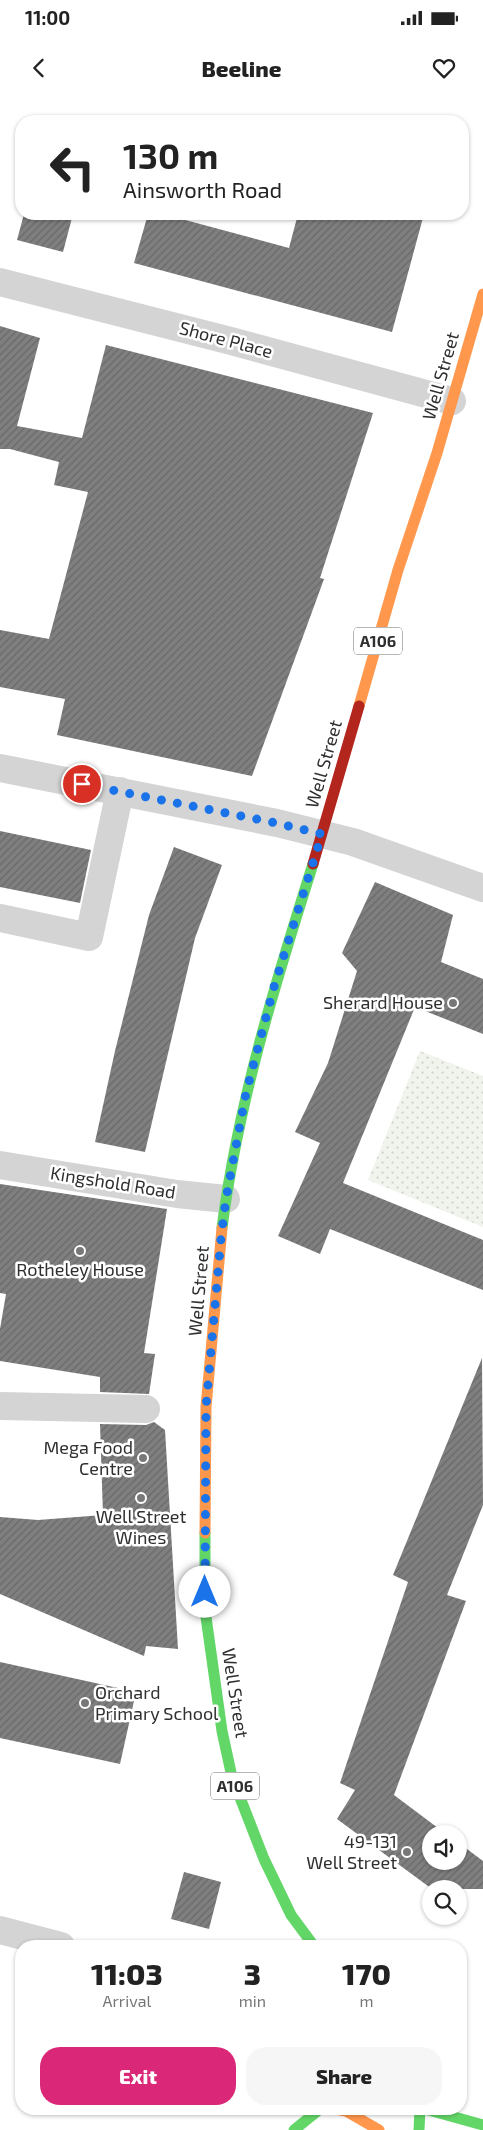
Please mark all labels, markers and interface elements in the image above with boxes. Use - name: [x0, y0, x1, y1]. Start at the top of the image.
- text: 11:00: [25, 6, 70, 29]
- icon: back: [25, 54, 53, 82]
- icon: heart: [430, 54, 458, 82]
- text: Beeline: [202, 55, 281, 81]
- text: 130 m: [123, 134, 218, 176]
- icon: left: [40, 135, 105, 200]
- text: Ainsworth Road: [123, 176, 282, 202]
- street label: Shore Place: [177, 316, 275, 362]
- street label: Well Street: [417, 329, 463, 422]
- road number: A106: [354, 628, 402, 654]
- street label: Well Street: [300, 717, 346, 810]
- pin: [61, 763, 103, 805]
- icon: arrive: [68, 770, 96, 798]
- place label: Sherard House: [323, 991, 443, 1013]
- marker: Sherard House: [447, 997, 459, 1009]
- street label: Kingshold Road: [49, 1161, 177, 1203]
- marker: Rotheley House: [74, 1245, 86, 1257]
- street label: Well Street: [183, 1245, 213, 1337]
- place label: Rotheley House: [16, 1258, 144, 1280]
- place label: Mega Food Centre: [44, 1436, 133, 1479]
- marker: Mega Food Centre: [137, 1452, 149, 1464]
- marker: Well Street Wines: [135, 1492, 147, 1504]
- place label: Well Street Wines: [96, 1505, 186, 1548]
- position arrow: [178, 1565, 230, 1617]
- street label: Well Street: [218, 1646, 254, 1739]
- place label: Orchard Primary School: [95, 1681, 219, 1724]
- marker: Orchard Primary School: [79, 1697, 91, 1709]
- road number: A106: [211, 1772, 259, 1800]
- map controls: [422, 1825, 467, 1925]
- button: sound: [422, 1825, 467, 1870]
- place label: 49-131 Well Street: [306, 1830, 397, 1873]
- marker: 49-131 Well Street: [401, 1846, 413, 1858]
- button: search: [422, 1880, 467, 1925]
- text: 11:03: [91, 1955, 163, 1991]
- text: 3: [244, 1955, 261, 1991]
- text: 170: [342, 1955, 391, 1991]
- text: Arrival: [102, 1991, 151, 2010]
- text: min: [239, 1991, 266, 2010]
- text: m: [359, 1991, 373, 2010]
- button: Exit: [40, 2047, 236, 2105]
- button: Share: [246, 2047, 442, 2105]

